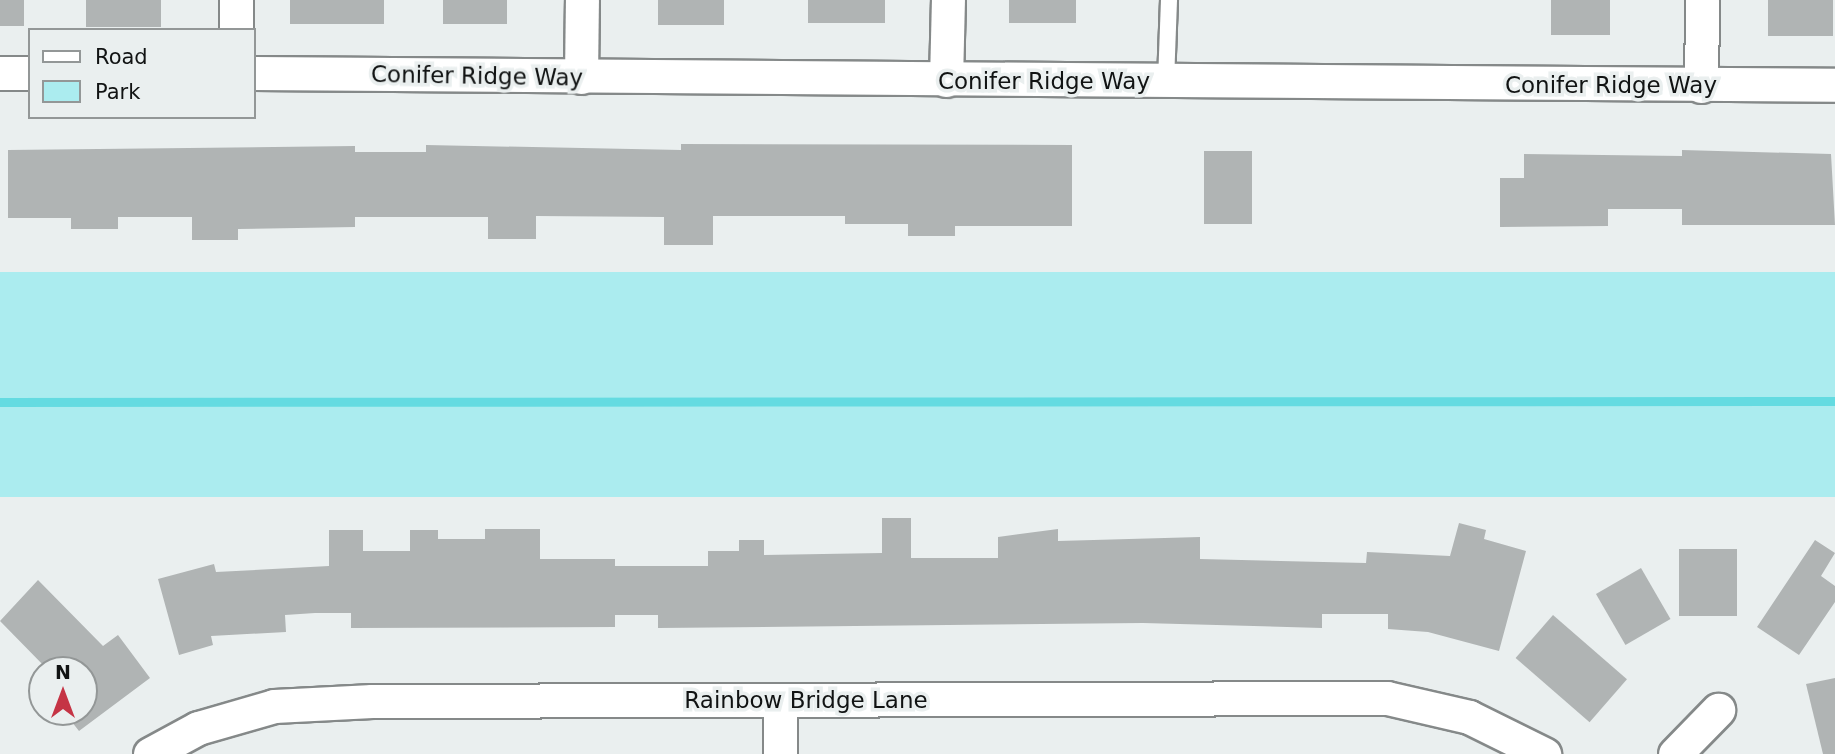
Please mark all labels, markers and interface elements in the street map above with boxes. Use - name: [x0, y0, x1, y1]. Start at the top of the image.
- legend: [28, 28, 256, 119]
- text: Road: [95, 45, 148, 69]
- street label: Conifer Ridge Way: [371, 60, 583, 92]
- street label: Conifer Ridge Way: [938, 67, 1150, 95]
- street label: Conifer Ridge Way: [1505, 71, 1717, 99]
- text: Park: [95, 80, 140, 104]
- north arrow: [28, 656, 98, 726]
- text: N: [55, 661, 71, 683]
- street label: Rainbow Bridge Lane: [684, 686, 928, 714]

